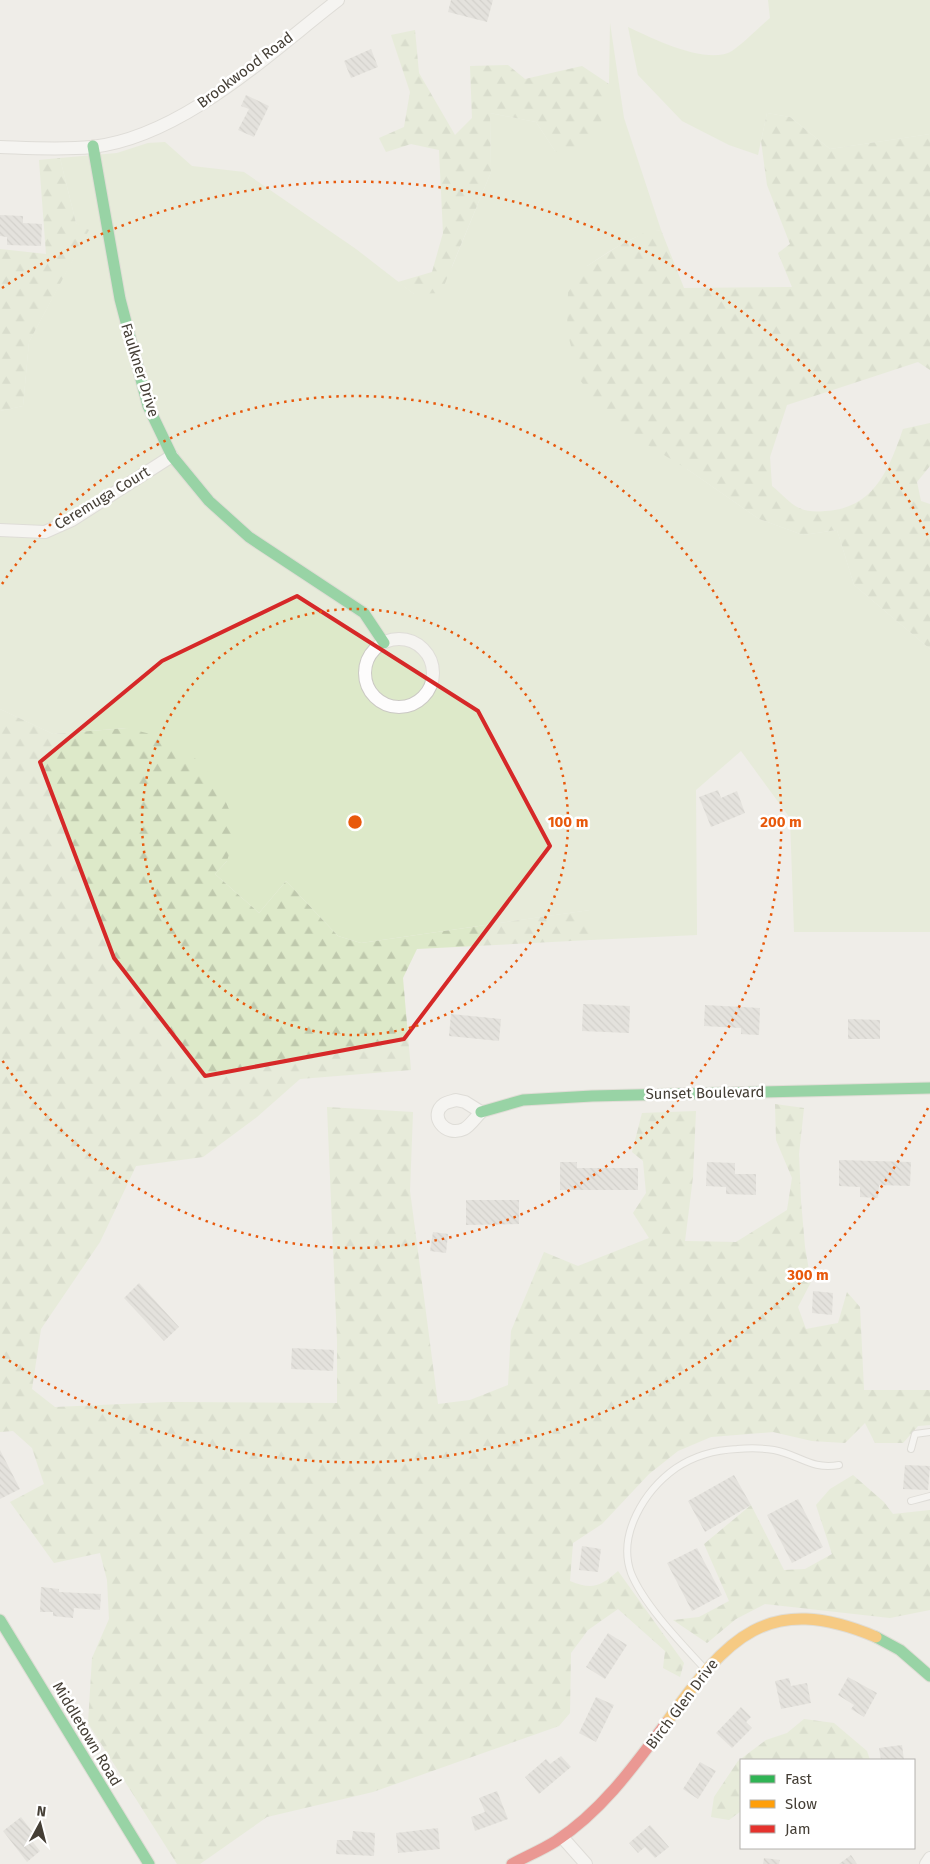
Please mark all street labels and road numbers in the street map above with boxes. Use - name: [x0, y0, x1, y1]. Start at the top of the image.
- street label: Brookwood Road: [193, 28, 297, 112]
- street label: Faulkner Drive: [117, 321, 163, 419]
- street label: Ceremuga Court: [51, 462, 153, 533]
- street label: Sunset Boulevard: [645, 1083, 765, 1103]
- street label: Birch Glen Drive: [642, 1655, 722, 1753]
- street label: Middletown Road: [49, 1679, 125, 1789]

